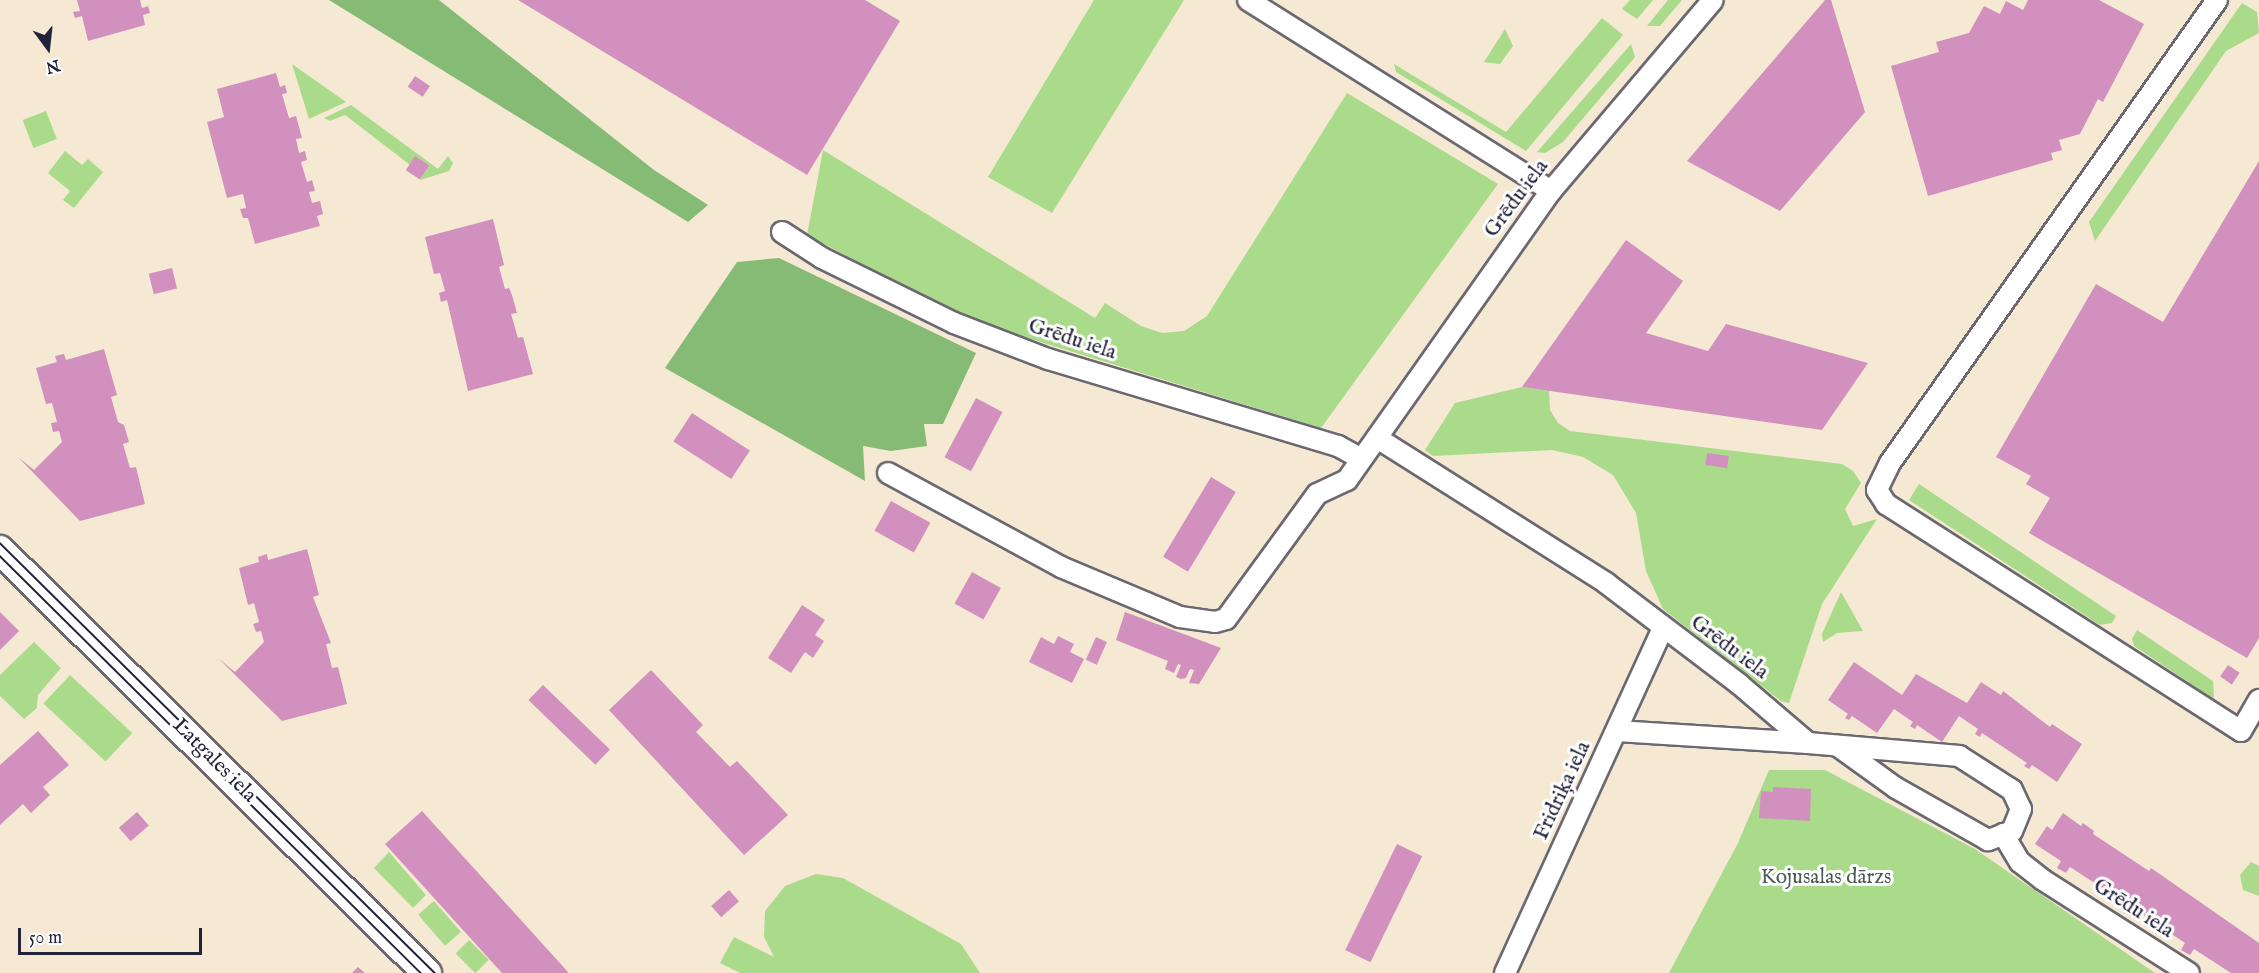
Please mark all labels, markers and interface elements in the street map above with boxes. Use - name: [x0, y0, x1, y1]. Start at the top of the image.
- north arrow: [18, 18, 78, 78]
- text: N: [43, 54, 62, 77]
- street label: Grēdu iela: [1480, 155, 1554, 243]
- street label: Grēdu iela: [1025, 314, 1119, 366]
- street label: Grēdu iela: [1685, 611, 1773, 685]
- street label: Latgales iela: [167, 714, 261, 808]
- street label: Fridriķa iela: [1529, 738, 1597, 844]
- park label: Kojusalas dārzs: [1761, 865, 1891, 891]
- street label: Grēdu iela: [2088, 874, 2178, 944]
- scale bar: [21, 916, 206, 954]
- text: 50 m: [29, 927, 62, 950]

